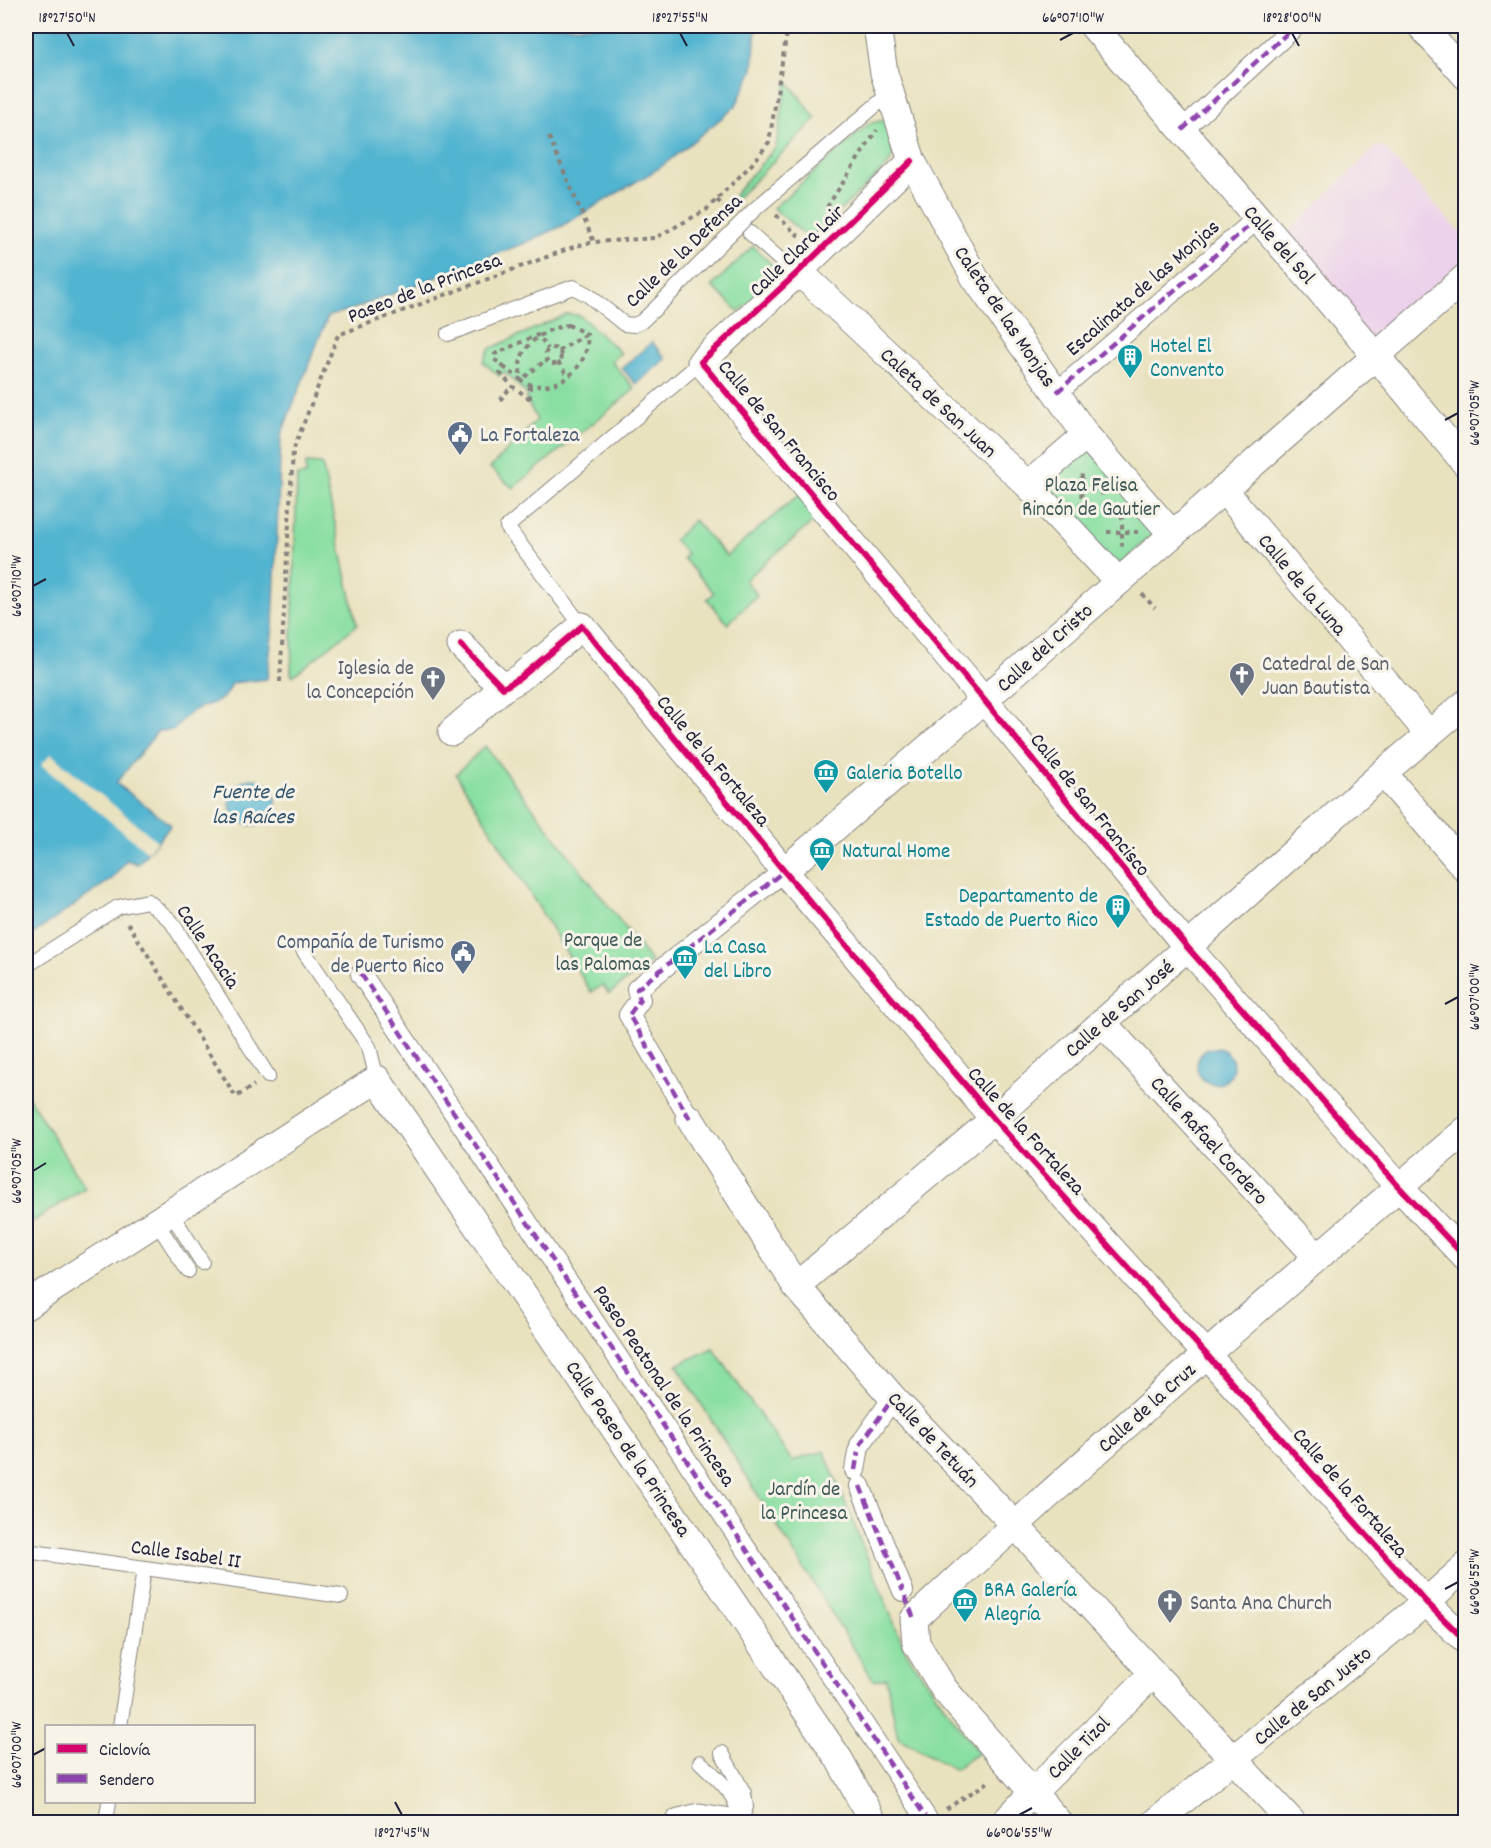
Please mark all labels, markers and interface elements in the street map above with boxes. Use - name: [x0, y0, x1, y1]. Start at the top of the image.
- text: 18°27'50"N: [38, 8, 96, 30]
- text: 18°27'55"N: [652, 8, 708, 30]
- text: 66°07'10"W: [1042, 8, 1104, 30]
- text: 18°28'00"N: [1263, 8, 1321, 30]
- street label: Calle de la Defensa: [620, 187, 751, 316]
- street label: Calle Clara Lair: [744, 199, 853, 305]
- street label: Calle del Sol: [1235, 200, 1321, 292]
- street label: Escalinata de las Monjas: [1060, 214, 1228, 365]
- street label: Caleta de las Monjas: [945, 241, 1062, 394]
- street label: Paseo de la Princesa: [344, 246, 507, 333]
- place label: Hotel El Convento: [1150, 333, 1224, 387]
- street label: Caleta de San Juan: [872, 342, 1002, 467]
- building icon: Hotel El Convento: [1115, 342, 1145, 380]
- street label: Calle de San Francisco: [709, 354, 846, 510]
- text: 66°07'05"W: [1465, 380, 1487, 446]
- public building icon: La Fortaleza: [445, 419, 475, 457]
- place label: La Fortaleza: [480, 422, 581, 452]
- park label: Plaza Felisa Rincón de Gautier: [1022, 472, 1160, 526]
- street label: Calle de la Luna: [1249, 528, 1353, 644]
- text: 66°07'10"W: [7, 555, 29, 617]
- street label: Calle del Cristo: [991, 598, 1101, 701]
- place label: Catedral de San Juan Bautista: [1262, 651, 1389, 705]
- place label: Iglesia de la Concepción: [306, 655, 414, 709]
- church icon: Catedral de San Juan Bautista: [1227, 660, 1257, 698]
- church icon: Iglesia de la Concepción: [418, 664, 448, 702]
- street label: Calle de la Fortaleza: [648, 689, 777, 835]
- street label: Calle de San Francisco: [1021, 728, 1156, 884]
- museum icon: Galeria Botello: [811, 757, 841, 795]
- place label: Galeria Botello: [846, 760, 963, 790]
- water label: Fuente de las Raíces: [212, 778, 295, 834]
- museum icon: Natural Home: [807, 835, 837, 873]
- place label: Natural Home: [842, 838, 950, 868]
- place label: Departamento de Estado de Puerto Rico: [925, 883, 1098, 937]
- building icon: Departamento de Estado de Puerto Rico: [1103, 892, 1133, 930]
- street label: Calle Acacia: [167, 899, 246, 997]
- park label: Parque de las Palomas: [555, 927, 651, 981]
- place label: Compañía de Turismo de Puerto Rico: [277, 929, 444, 983]
- place label: La Casa del Libro: [704, 934, 772, 988]
- public building icon: Compañía de Turismo de Puerto Rico: [448, 938, 478, 976]
- museum icon: La Casa del Libro: [670, 943, 700, 981]
- street label: Calle de San José: [1060, 954, 1182, 1066]
- text: 66°07'00"W: [1465, 963, 1487, 1030]
- street label: Calle de la Fortaleza: [959, 1061, 1092, 1204]
- street label: Calle Rafael Cordero: [1142, 1071, 1274, 1213]
- text: 66°07'05"W: [7, 1138, 29, 1204]
- street label: Paseo Peatonal de la Princesa: [584, 1280, 742, 1494]
- street label: Calle Paseo de la Princesa: [556, 1356, 697, 1545]
- street label: Calle de la Cruz: [1092, 1357, 1204, 1462]
- street label: Calle de Tetuán: [879, 1386, 985, 1496]
- street label: Calle de la Fortaleza: [1284, 1422, 1415, 1567]
- park label: Jardín de la Princesa: [761, 1476, 849, 1530]
- street label: Calle Isabel II: [129, 1533, 243, 1579]
- text: 66°06'55"W: [1465, 1549, 1487, 1615]
- place label: BRA Galería Alegría: [984, 1577, 1078, 1631]
- museum icon: BRA Galería Alegría: [950, 1586, 980, 1624]
- church icon: Santa Ana Church: [1155, 1587, 1185, 1625]
- place label: Santa Ana Church: [1190, 1590, 1332, 1620]
- street label: Calle de San Justo: [1248, 1640, 1379, 1754]
- street label: Calle Tizol: [1042, 1711, 1119, 1788]
- text: 66°07'00"W: [7, 1721, 29, 1788]
- legend: [45, 1725, 255, 1803]
- text: Ciclovía: [99, 1739, 151, 1764]
- text: Sendero: [99, 1769, 154, 1794]
- text: 18°27'45"N: [374, 1823, 430, 1845]
- text: 66°06'55"W: [986, 1823, 1052, 1845]

